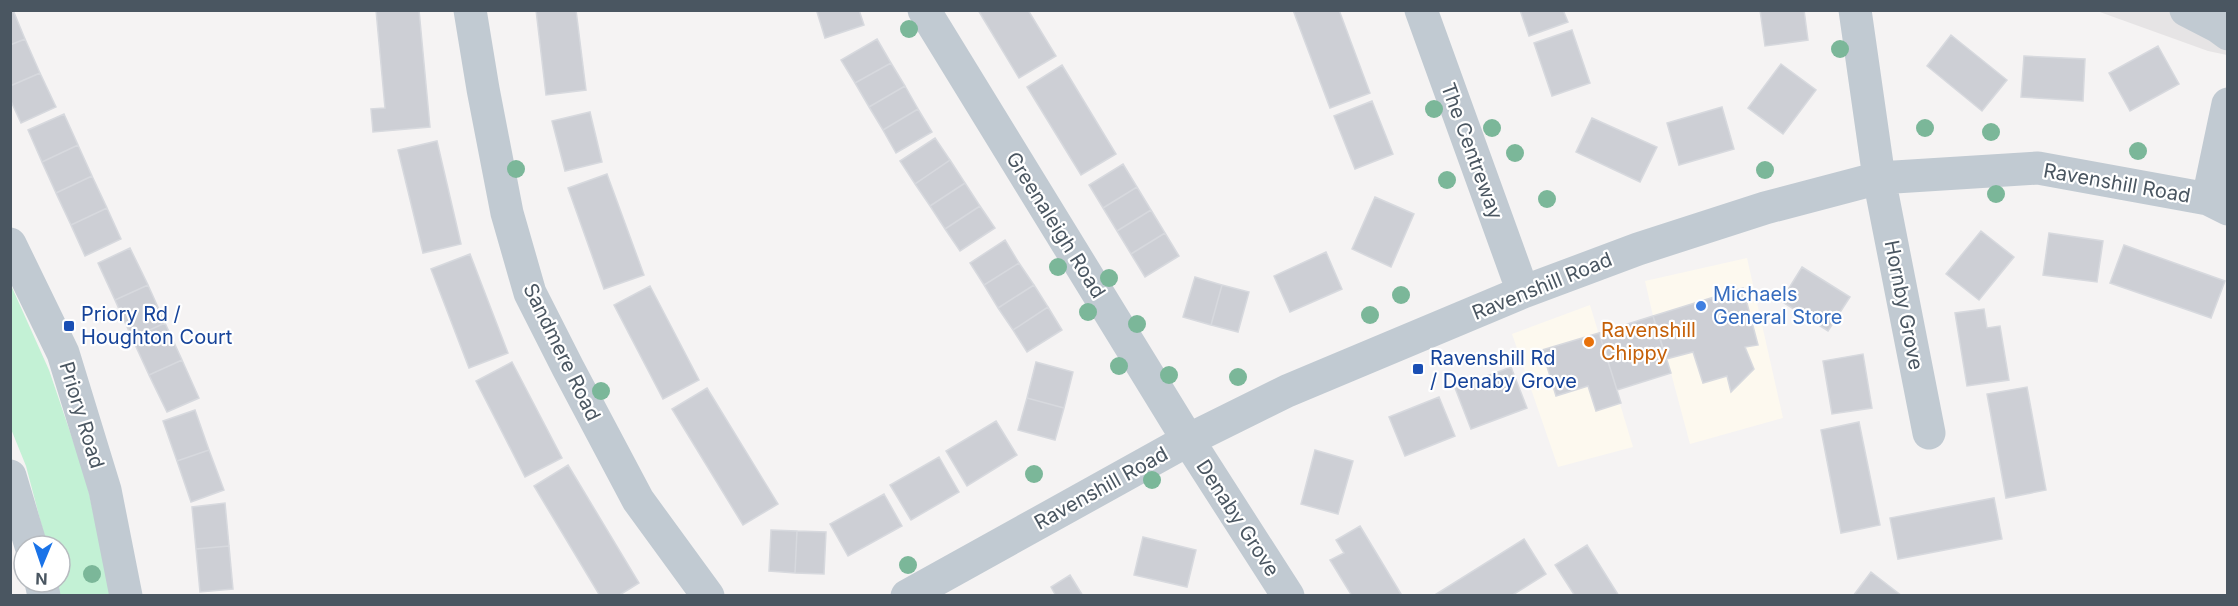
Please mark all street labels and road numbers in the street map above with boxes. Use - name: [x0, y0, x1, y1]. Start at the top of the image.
- street label: The Centreway: [1436, 79, 1508, 223]
- street label: Greenaleigh Road: [1001, 147, 1111, 303]
- street label: Ravenshill Road: [2042, 158, 2192, 208]
- street label: Hornby Grove: [1880, 238, 1928, 372]
- street label: Ravenshill Road: [1469, 247, 1615, 325]
- street label: Sandmere Road: [518, 279, 606, 425]
- street label: Priory Road: [54, 359, 110, 471]
- street label: Ravenshill Road: [1030, 441, 1172, 535]
- street label: Denaby Grove: [1191, 455, 1285, 581]

